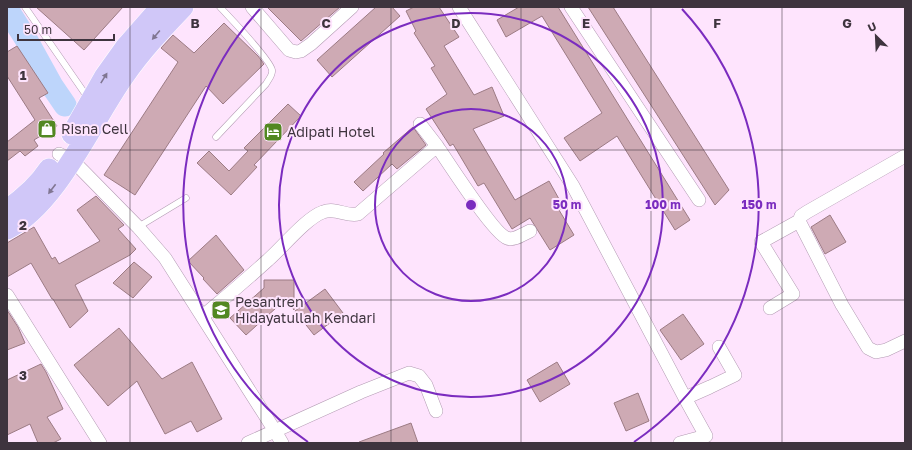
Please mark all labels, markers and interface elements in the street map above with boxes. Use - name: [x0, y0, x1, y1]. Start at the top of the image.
- text: B: [190, 15, 200, 31]
- text: C: [321, 15, 331, 31]
- text: D: [451, 15, 461, 31]
- text: E: [582, 15, 590, 31]
- text: F: [713, 15, 721, 31]
- text: G: [842, 15, 852, 31]
- scale bar: [18, 16, 114, 42]
- north arrow: [856, 16, 896, 56]
- text: U: [865, 19, 878, 34]
- text: 50 m: [24, 22, 52, 37]
- one-way arrow: [152, 30, 161, 41]
- text: 1: [20, 67, 27, 83]
- one-way arrow: [100, 73, 108, 84]
- shop icon: Risna Cell: [36, 118, 58, 140]
- place label: Risna Cell: [61, 120, 128, 137]
- hotel icon: Adipati Hotel: [262, 121, 284, 143]
- place label: Adipati Hotel: [287, 123, 375, 140]
- one-way arrow: [47, 183, 56, 194]
- text: 50 m: [553, 197, 581, 212]
- text: 100 m: [645, 197, 681, 212]
- text: 150 m: [742, 197, 776, 212]
- centre of rings: [464, 198, 478, 212]
- text: 2: [19, 217, 27, 233]
- place label: Pesantren Hidayatullah Kendari: [235, 293, 376, 326]
- school or university icon: Pesantren Hidayatullah Kendari: [210, 299, 232, 321]
- text: 3: [19, 367, 27, 383]

